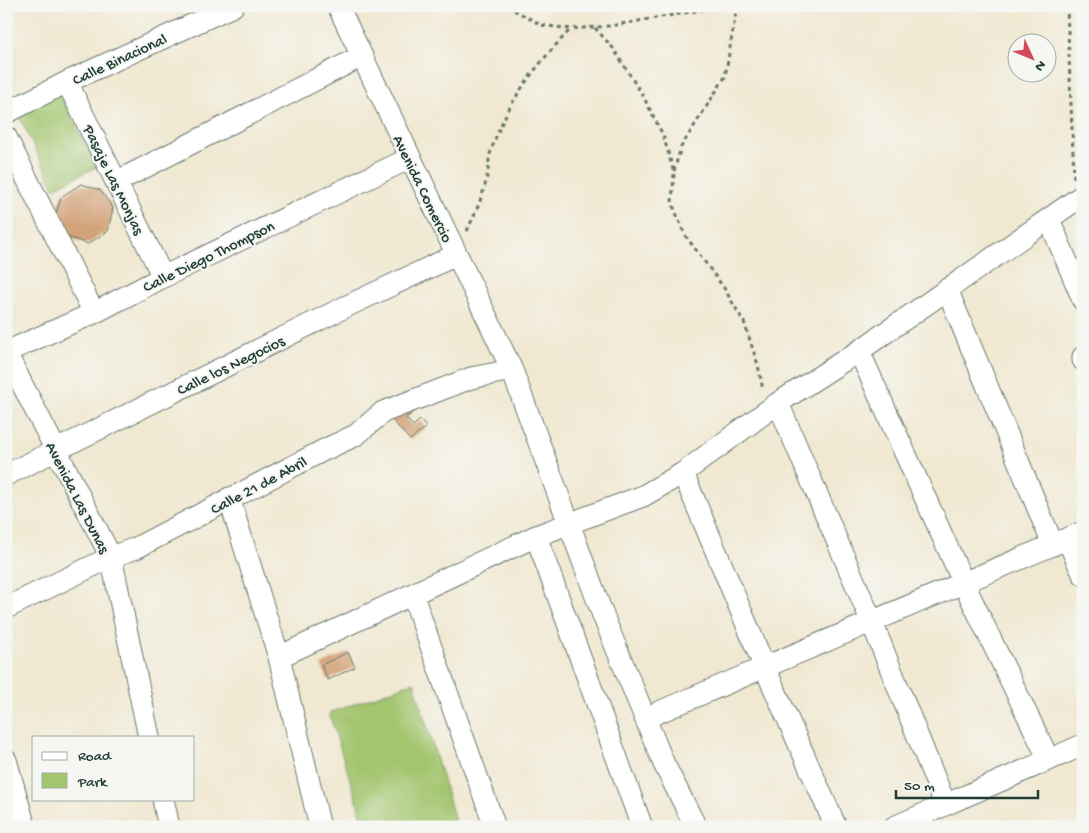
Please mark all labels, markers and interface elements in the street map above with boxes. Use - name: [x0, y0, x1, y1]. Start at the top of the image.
- street label: Calle Binacional: [70, 31, 171, 91]
- north arrow: [1006, 32, 1056, 82]
- text: N: [1030, 56, 1049, 74]
- street label: Pasaje Las Monjas: [77, 122, 147, 240]
- street label: Avenida Comercio: [387, 133, 455, 246]
- street label: Calle Diego Thompson: [141, 218, 279, 298]
- street label: Calle los Negocios: [175, 332, 289, 401]
- street label: Avenida Las Dunas: [40, 440, 113, 559]
- street label: Calle 21 de Abril: [208, 454, 311, 521]
- legend: [32, 736, 195, 800]
- text: Road: [78, 748, 112, 766]
- scale bar: [896, 768, 1039, 800]
- text: Park: [77, 774, 108, 792]
- text: 50 m: [904, 778, 935, 796]

